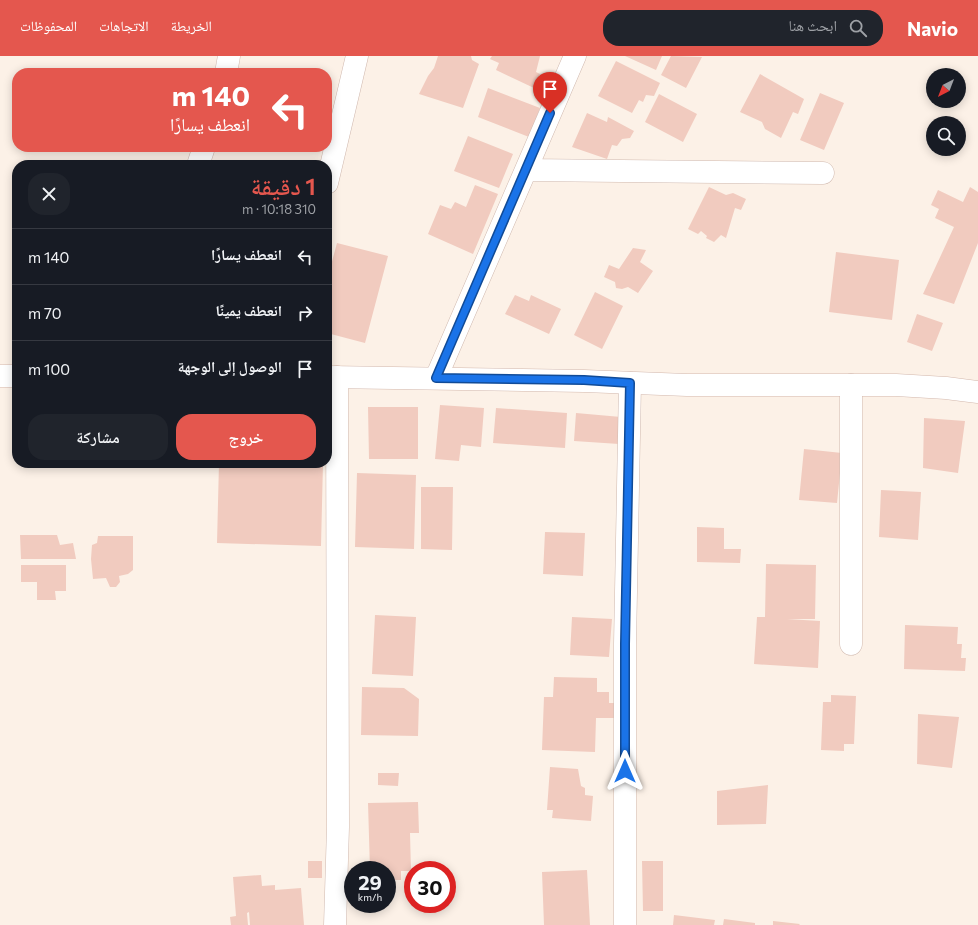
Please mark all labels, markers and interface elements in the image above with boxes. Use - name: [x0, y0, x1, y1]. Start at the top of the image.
- search box: [603, 10, 883, 46]
- text: ابحث هنا: [788, 16, 837, 34]
- text: المحفوظات: [20, 17, 77, 34]
- text: الاتجاهات: [99, 17, 149, 34]
- text: الخريطة: [171, 17, 212, 34]
- icon: search: [847, 17, 869, 39]
- text: Navio: [907, 17, 958, 40]
- north arrow: [926, 68, 966, 108]
- map controls: [926, 68, 966, 156]
- pin: [533, 72, 567, 113]
- text: 140 m: [172, 78, 250, 112]
- icon: arrive: [539, 78, 561, 100]
- icon: left: [264, 84, 316, 136]
- text: انعطف يسارًا: [170, 113, 250, 135]
- button: search: [926, 116, 966, 156]
- text: 1 دقيقة: [251, 171, 316, 200]
- button: close: [28, 173, 70, 215]
- text: 310 m · 10:18: [242, 201, 316, 217]
- text: انعطف يسارًا: [211, 245, 282, 263]
- icon: left: [294, 246, 316, 268]
- text: 140 m: [28, 248, 69, 266]
- text: انعطف يمينًا: [216, 301, 282, 319]
- icon: right: [294, 302, 316, 324]
- text: 70 m: [28, 304, 62, 322]
- text: الوصول إلى الوجهة: [178, 357, 282, 375]
- icon: arrive: [294, 358, 316, 380]
- text: 100 m: [28, 360, 70, 378]
- button: مشاركة: [28, 414, 168, 460]
- button: خروج: [176, 414, 316, 460]
- position arrow: [604, 750, 646, 792]
- speed limit sign: 30: [404, 861, 456, 913]
- text: 29: [358, 870, 382, 894]
- text: km/h: [358, 891, 382, 903]

